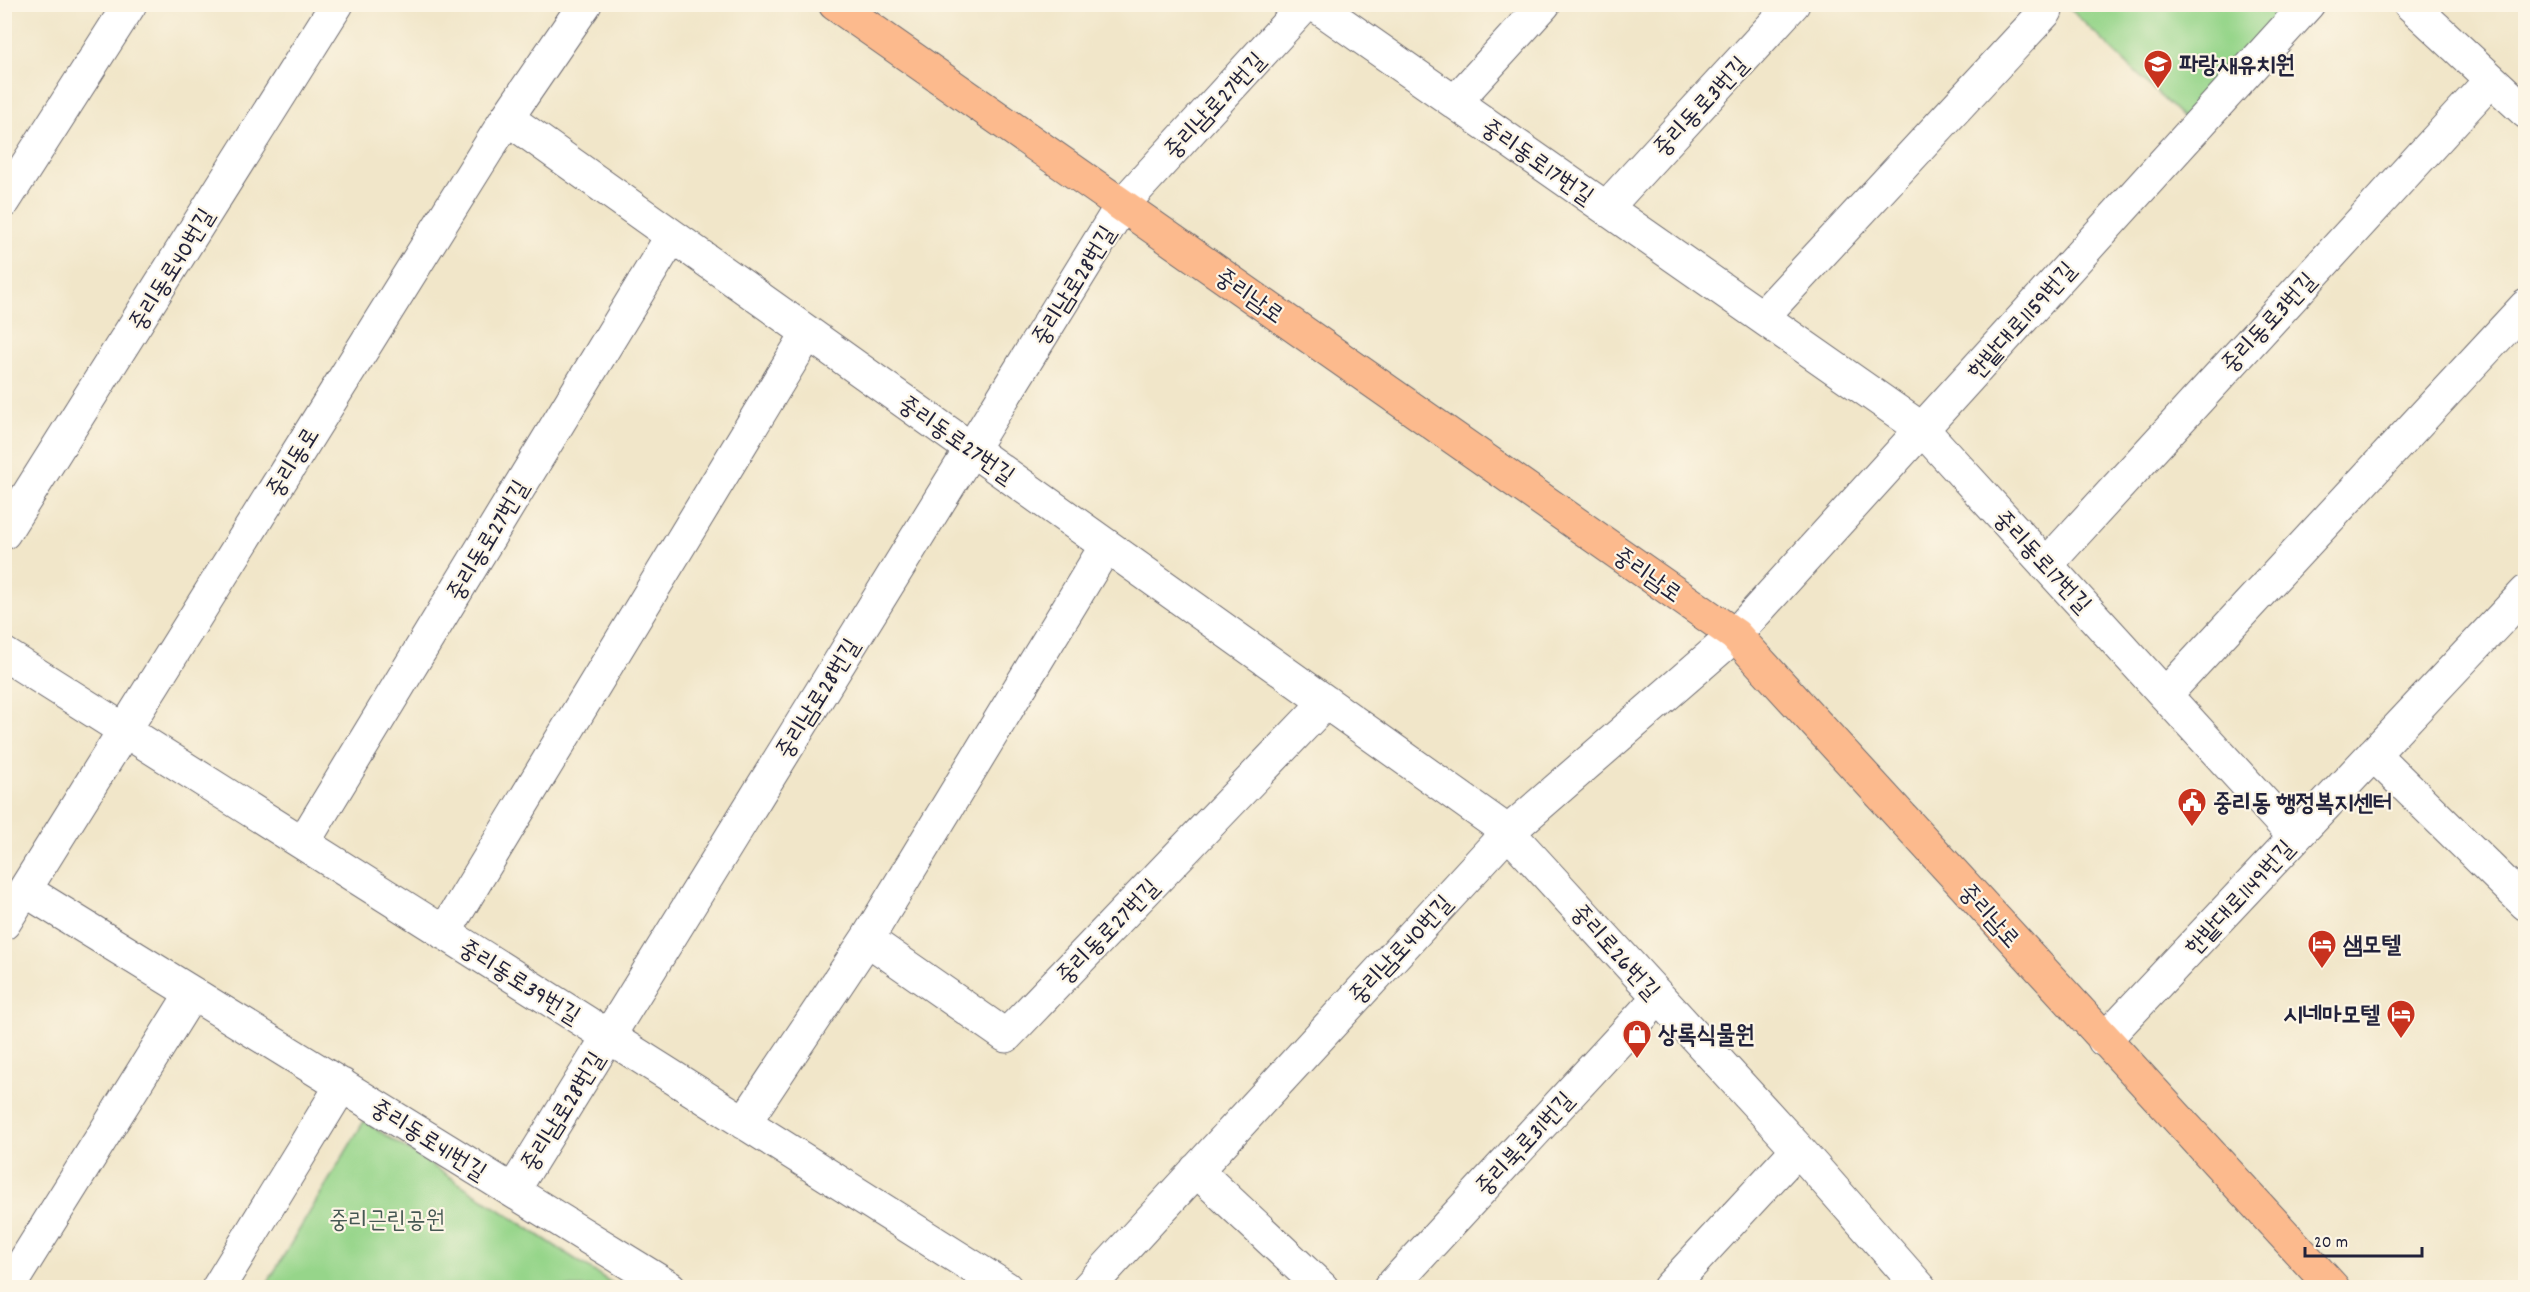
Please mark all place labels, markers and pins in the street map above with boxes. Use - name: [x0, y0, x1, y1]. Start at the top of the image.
- school or university icon: 파랑새유치원: [2142, 48, 2174, 90]
- place label: 파랑새유치원: [2179, 50, 2295, 84]
- public building icon: 중리동 행정복지센터: [2176, 786, 2208, 828]
- place label: 중리동 행정복지센터: [2213, 788, 2392, 822]
- hotel icon: 샘모텔: [2306, 928, 2338, 970]
- place label: 샘모텔: [2342, 930, 2402, 964]
- hotel icon: 시네마모텔: [2385, 998, 2417, 1040]
- place label: 시네마모텔: [2283, 1000, 2381, 1034]
- shop icon: 상록식물원: [1621, 1018, 1653, 1060]
- place label: 상록식물원: [1658, 1020, 1755, 1054]

